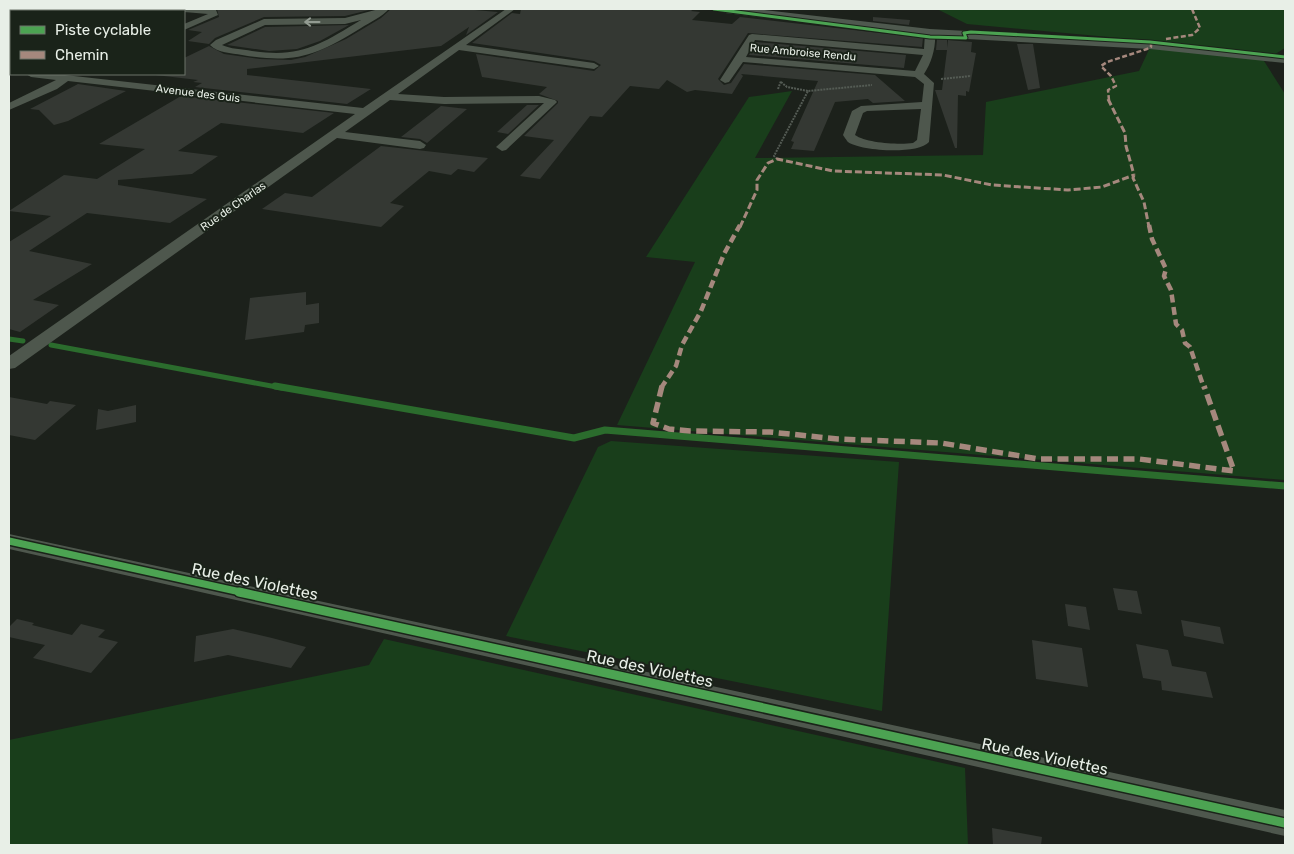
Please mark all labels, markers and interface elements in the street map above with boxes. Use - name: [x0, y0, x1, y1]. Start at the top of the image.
- legend: [10, 10, 185, 75]
- one-way arrow: [305, 17, 321, 27]
- text: Piste cyclable: [55, 21, 151, 39]
- street label: Rue Ambroise Rendu: [749, 41, 857, 64]
- text: Chemin: [55, 46, 109, 64]
- street label: Avenue des Guis: [155, 82, 241, 105]
- street label: Rue de Charlas: [198, 179, 269, 234]
- street label: Rue des Violettes: [190, 559, 320, 604]
- street label: Rue des Violettes: [585, 646, 715, 691]
- street label: Rue des Violettes: [980, 734, 1110, 779]

